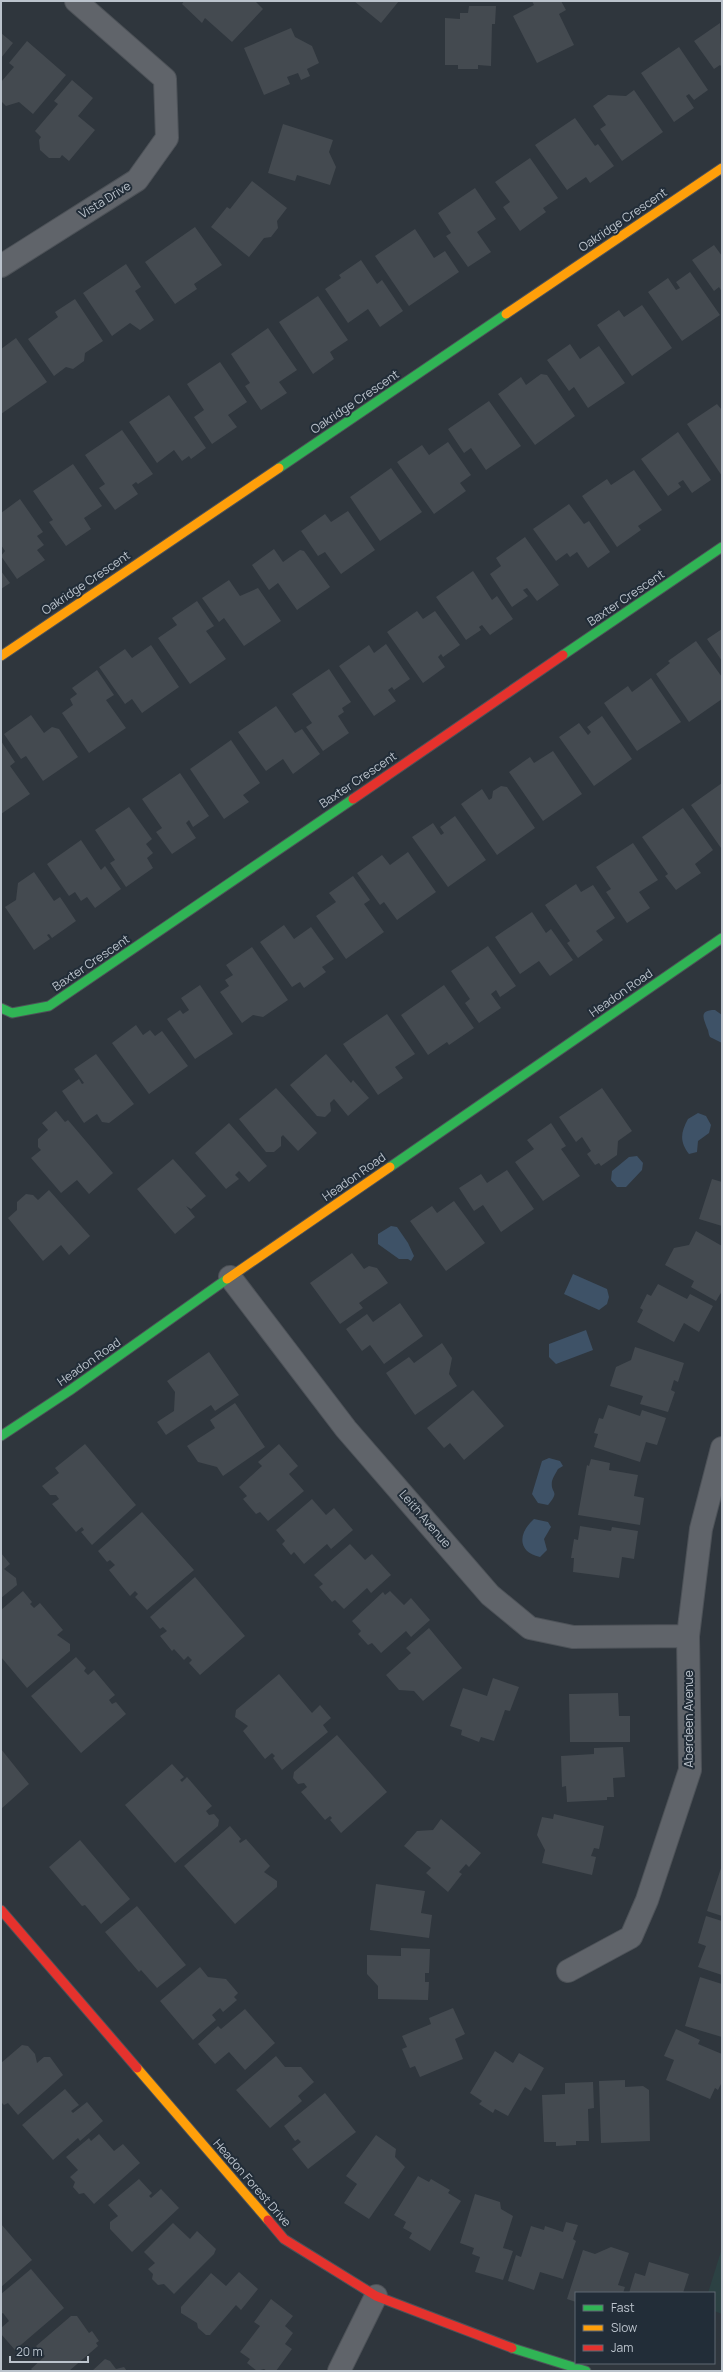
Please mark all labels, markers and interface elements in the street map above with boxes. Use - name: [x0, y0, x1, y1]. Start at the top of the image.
- street label: Vista Drive: [76, 177, 134, 222]
- street label: Oakridge Crescent: [575, 184, 670, 256]
- street label: Oakridge Crescent: [307, 366, 402, 438]
- street label: Oakridge Crescent: [38, 547, 133, 619]
- street label: Baxter Crescent: [584, 565, 668, 630]
- street label: Baxter Crescent: [316, 747, 400, 812]
- street label: Baxter Crescent: [49, 930, 133, 995]
- street label: Headon Road: [586, 964, 656, 1021]
- street label: Headon Road: [319, 1148, 389, 1205]
- street label: Headon Road: [54, 1333, 124, 1390]
- street label: Leith Avenue: [396, 1486, 455, 1551]
- street label: Aberdeen Avenue: [680, 1670, 697, 1768]
- street label: Headon Forest Drive: [209, 2135, 295, 2230]
- legend: [575, 2292, 715, 2364]
- text: Fast: [611, 2299, 635, 2316]
- text: Slow: [611, 2319, 637, 2336]
- scale bar: [10, 2338, 88, 2364]
- text: Jam: [611, 2339, 633, 2356]
- text: 20 m: [16, 2343, 43, 2360]

